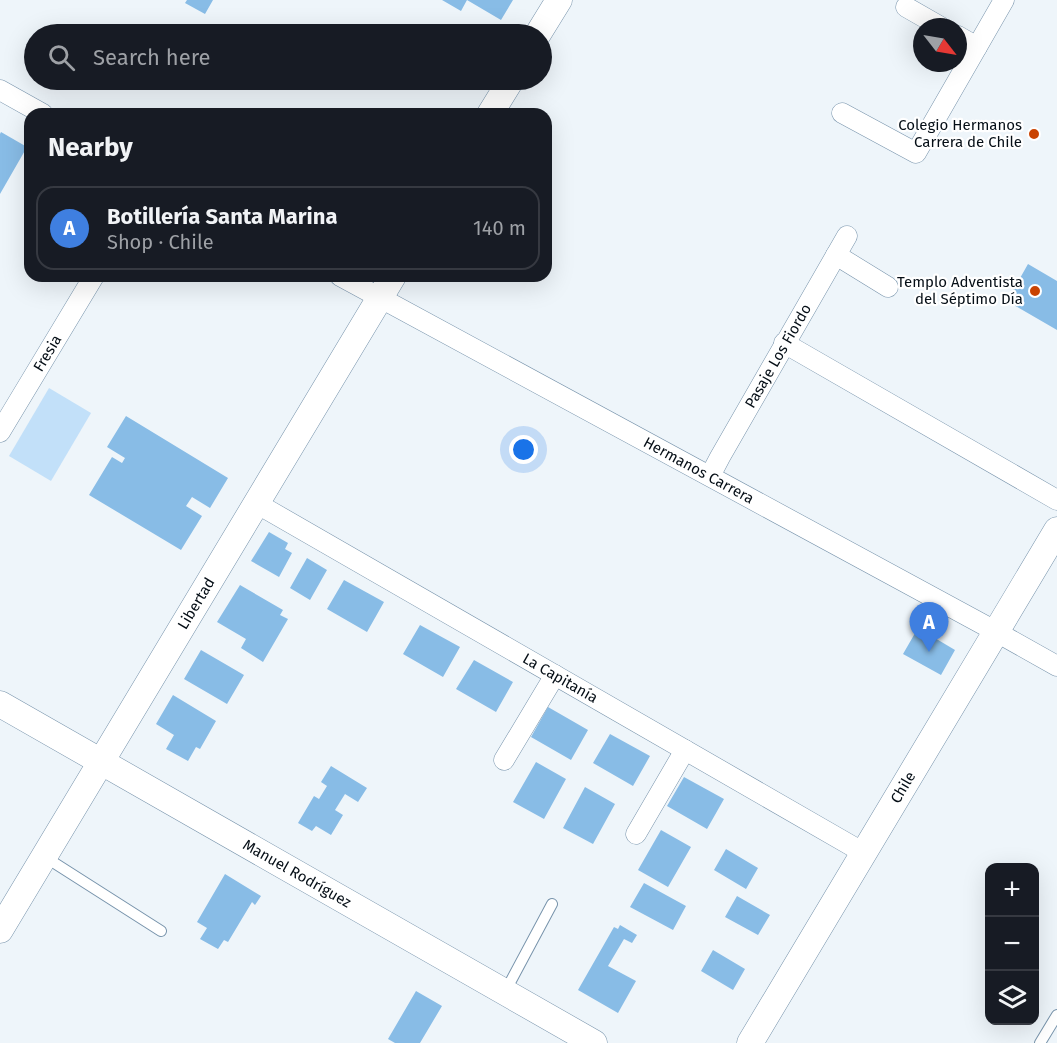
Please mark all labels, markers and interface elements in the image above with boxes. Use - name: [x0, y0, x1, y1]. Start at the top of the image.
- north arrow: [913, 18, 967, 72]
- search box: [24, 24, 552, 90]
- icon: search: [45, 41, 78, 74]
- text: Search here: [93, 44, 211, 71]
- place label: Colegio Hermanos Carrera de Chile: [898, 116, 1022, 151]
- marker: Colegio Hermanos Carrera de Chile: [1027, 127, 1041, 141]
- text: Nearby: [48, 132, 133, 163]
- text: Botillería Santa Marina: [107, 203, 337, 230]
- text: A: [64, 216, 75, 240]
- text: 140 m: [473, 216, 526, 240]
- text: Shop · Chile: [107, 230, 214, 254]
- place label: Templo Adventista del Séptimo Día: [897, 273, 1023, 308]
- marker: Templo Adventista del Séptimo Día: [1028, 284, 1042, 298]
- street label: Pasaje Los Fiordo: [741, 301, 815, 411]
- street label: Fresia: [30, 332, 65, 375]
- street label: Hermanos Carrera: [640, 433, 757, 508]
- your location: [509, 435, 538, 464]
- street label: Libertad: [174, 574, 219, 633]
- pin: A: [910, 602, 948, 652]
- street label: La Capitanía: [519, 649, 601, 707]
- street label: Chile: [887, 768, 919, 806]
- street label: Manuel Rodríguez: [240, 836, 355, 912]
- map controls: [985, 863, 1039, 1025]
- button: +: [985, 863, 1039, 917]
- button: −: [985, 917, 1039, 971]
- button: layers: [985, 971, 1039, 1025]

